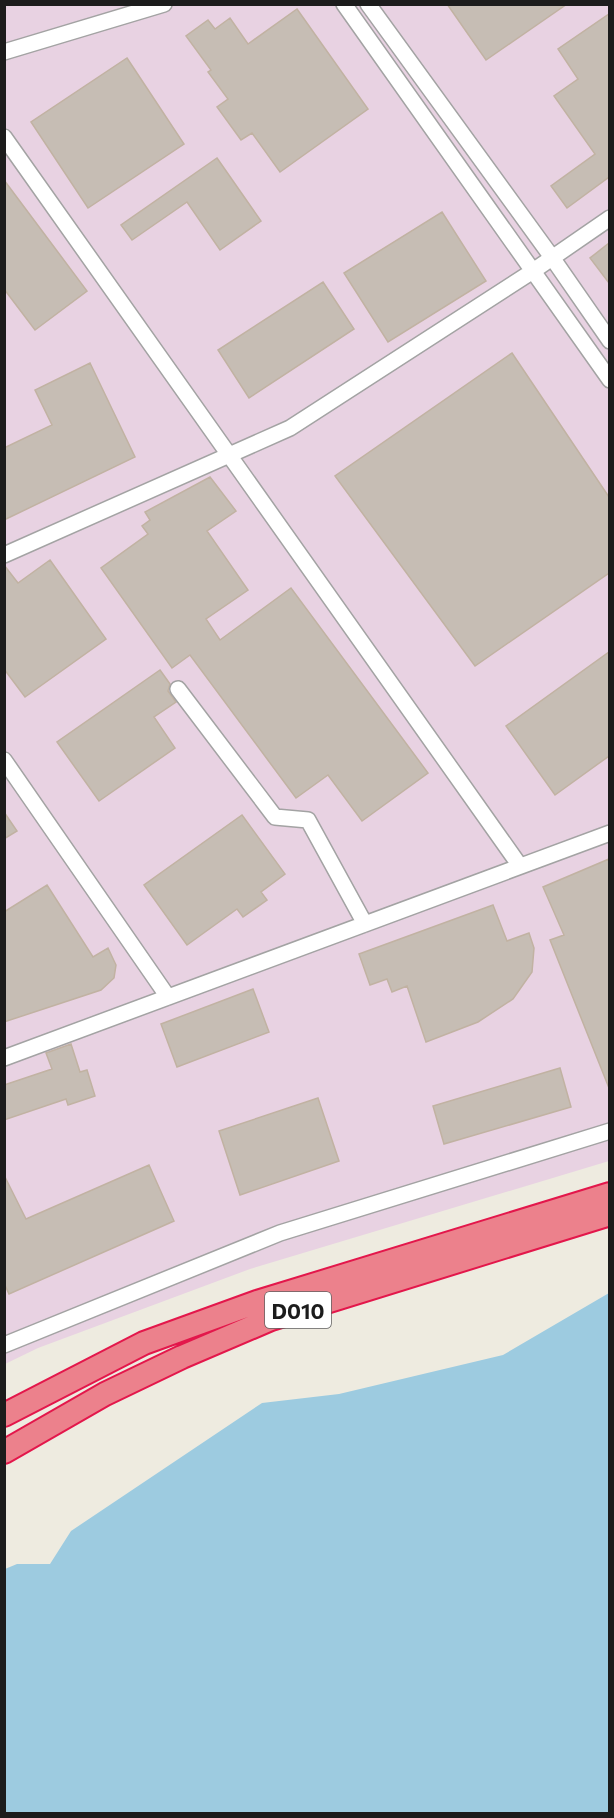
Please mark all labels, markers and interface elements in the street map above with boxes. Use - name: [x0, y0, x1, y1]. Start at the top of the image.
- road number: D010: [265, 1292, 331, 1328]

